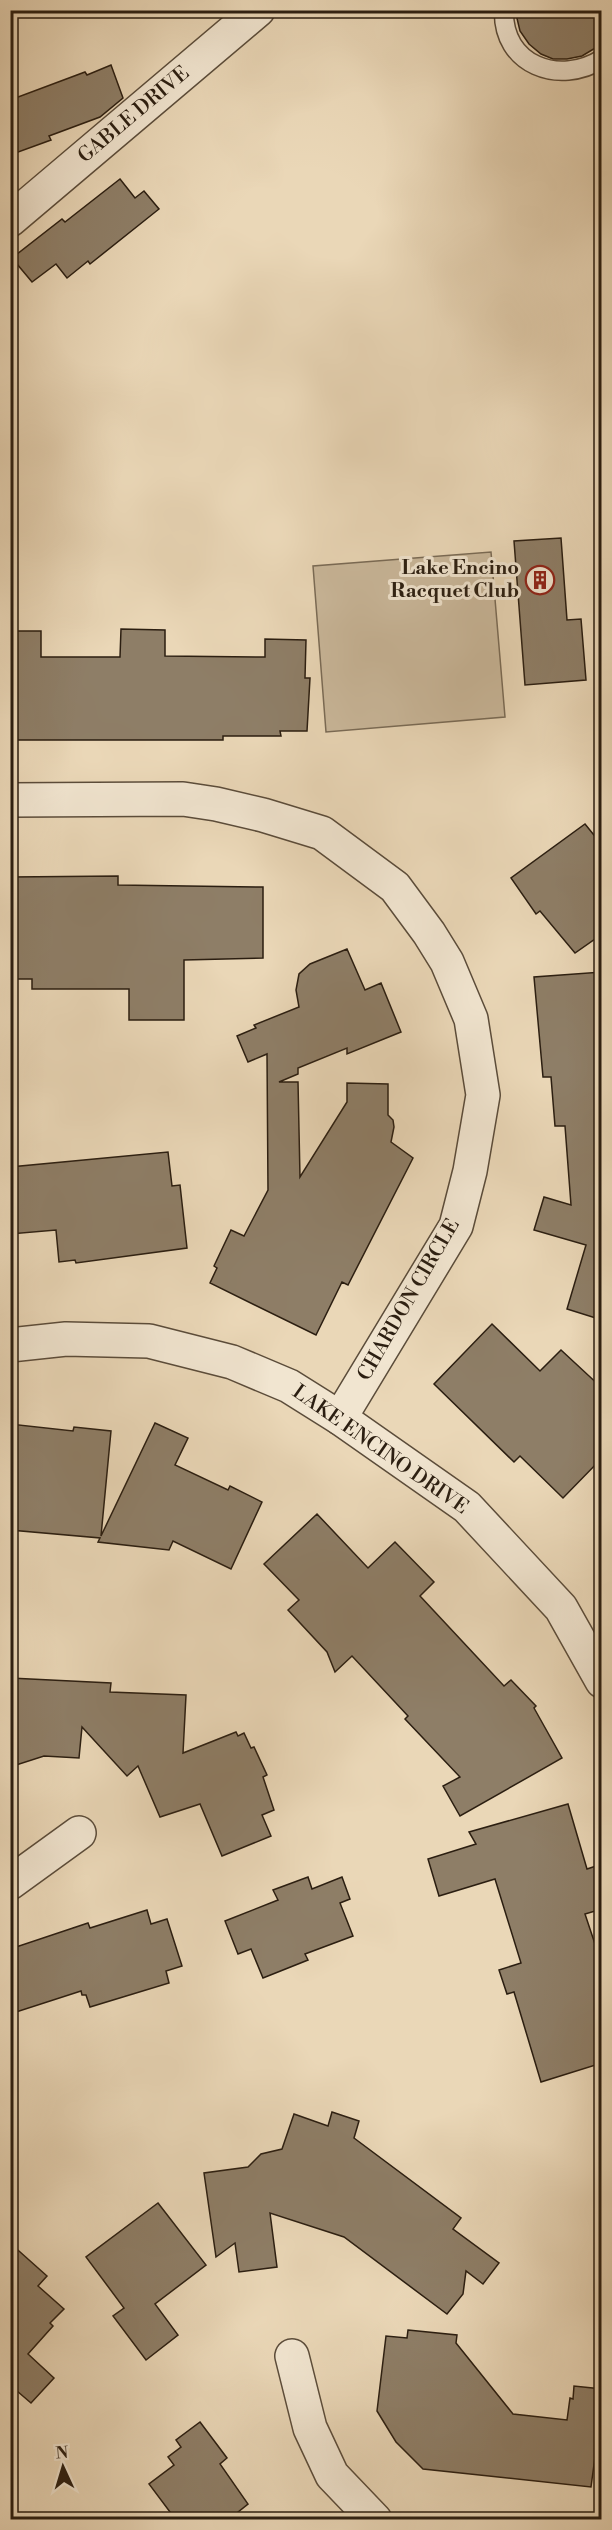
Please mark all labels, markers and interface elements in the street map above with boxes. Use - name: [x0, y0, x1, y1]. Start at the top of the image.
- street label: GABLE DRIVE: [73, 61, 195, 169]
- place label: Lake Encino Racquet Club: [391, 556, 519, 604]
- building icon: Lake Encino Racquet Club: [524, 564, 556, 596]
- street label: CHARDON CIRCLE: [352, 1214, 466, 1386]
- street label: LAKE ENCINO DRIVE: [287, 1380, 473, 1520]
- north arrow: [33, 2437, 93, 2497]
- text: N: [55, 2443, 69, 2463]

